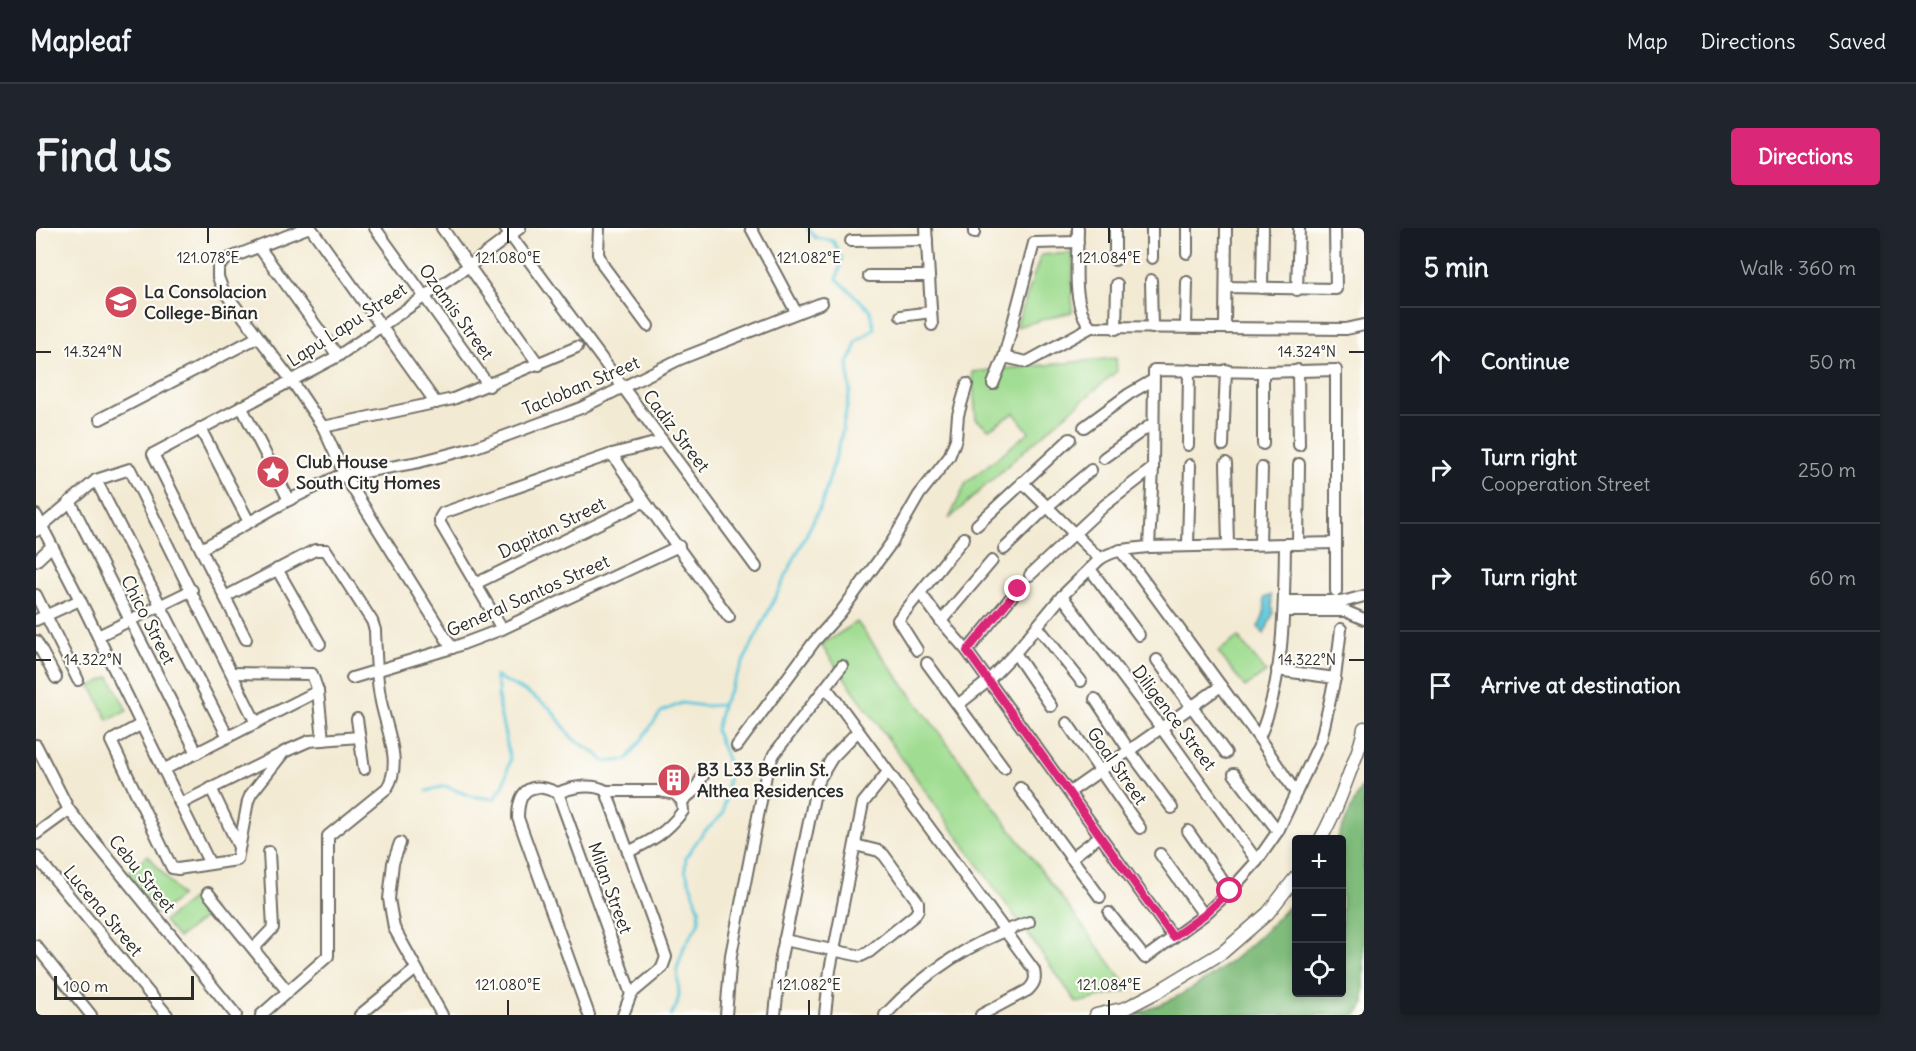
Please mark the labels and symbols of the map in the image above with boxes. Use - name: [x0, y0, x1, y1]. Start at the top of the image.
- text: 121.078°E: [177, 248, 240, 267]
- text: 121.080°E: [475, 248, 541, 267]
- text: 121.082°E: [777, 248, 841, 267]
- text: 121.084°E: [1077, 248, 1141, 267]
- street label: Ozamis Street: [414, 259, 499, 364]
- street label: Lapu Lapu Street: [283, 277, 411, 372]
- place label: La Consolacion College-Biñan: [144, 280, 267, 324]
- school or university icon: La Consolacion College-Biñan: [103, 284, 139, 320]
- text: 14.324°N: [64, 342, 122, 361]
- text: 14.324°N: [1278, 342, 1336, 361]
- street label: Tacloban Street: [519, 351, 643, 420]
- street label: Cadiz Street: [638, 385, 715, 477]
- place label: Club House South City Homes: [296, 450, 441, 494]
- place icon: Club House South City Homes: [255, 454, 291, 490]
- street label: Dapitan Street: [494, 492, 609, 563]
- street label: General Santos Street: [443, 549, 613, 642]
- street label: Chico Street: [116, 571, 181, 669]
- route end: [1004, 575, 1030, 601]
- text: 14.322°N: [64, 650, 122, 669]
- text: 14.322°N: [1278, 650, 1336, 669]
- street label: Diligence Street: [1127, 661, 1221, 775]
- street label: Goal Street: [1082, 722, 1153, 809]
- place label: B3 L33 Berlin St. Althea Residences: [697, 758, 844, 802]
- building icon: B3 L33 Berlin St. Althea Residences: [656, 762, 692, 798]
- street label: Cebu Street: [104, 830, 181, 917]
- street label: Milan Street: [583, 839, 638, 937]
- street label: Lucena Street: [59, 861, 148, 961]
- route start: [1216, 877, 1242, 903]
- scale bar: [54, 973, 194, 1000]
- text: 121.080°E: [475, 975, 541, 994]
- text: 121.082°E: [777, 975, 841, 994]
- text: 121.084°E: [1077, 975, 1141, 994]

